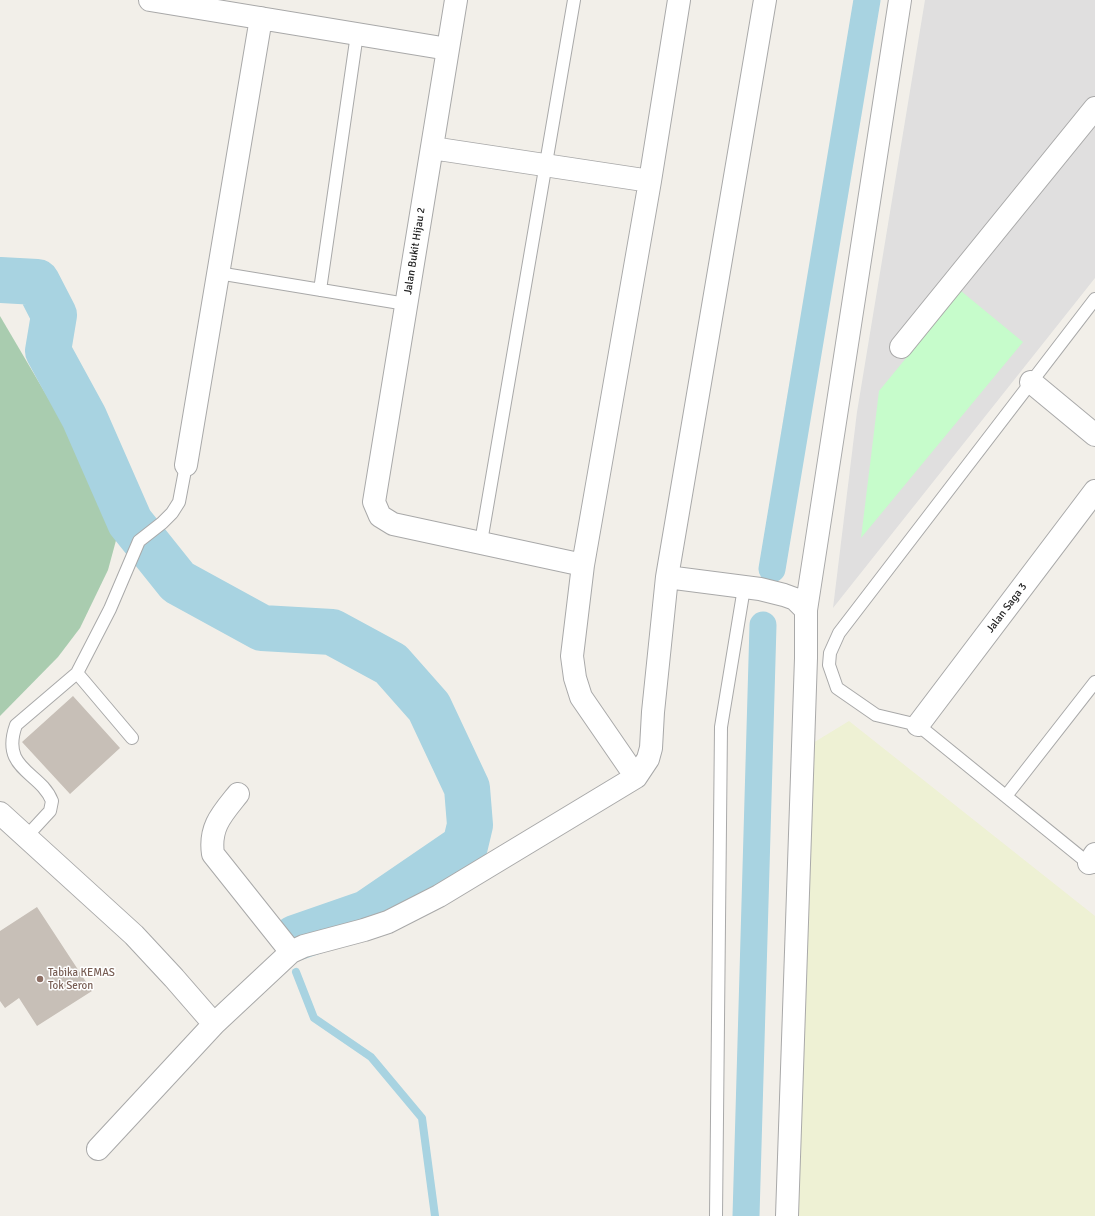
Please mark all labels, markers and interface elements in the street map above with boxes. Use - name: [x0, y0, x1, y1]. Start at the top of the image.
- street label: Jalan Bukit Hijau 2: [402, 206, 428, 296]
- street label: Jalan Saga 3: [984, 581, 1030, 635]
- place label: Tabika KEMAS Tok Seron: [48, 966, 115, 992]
- marker: Tabika KEMAS Tok Seron: [35, 974, 45, 984]

